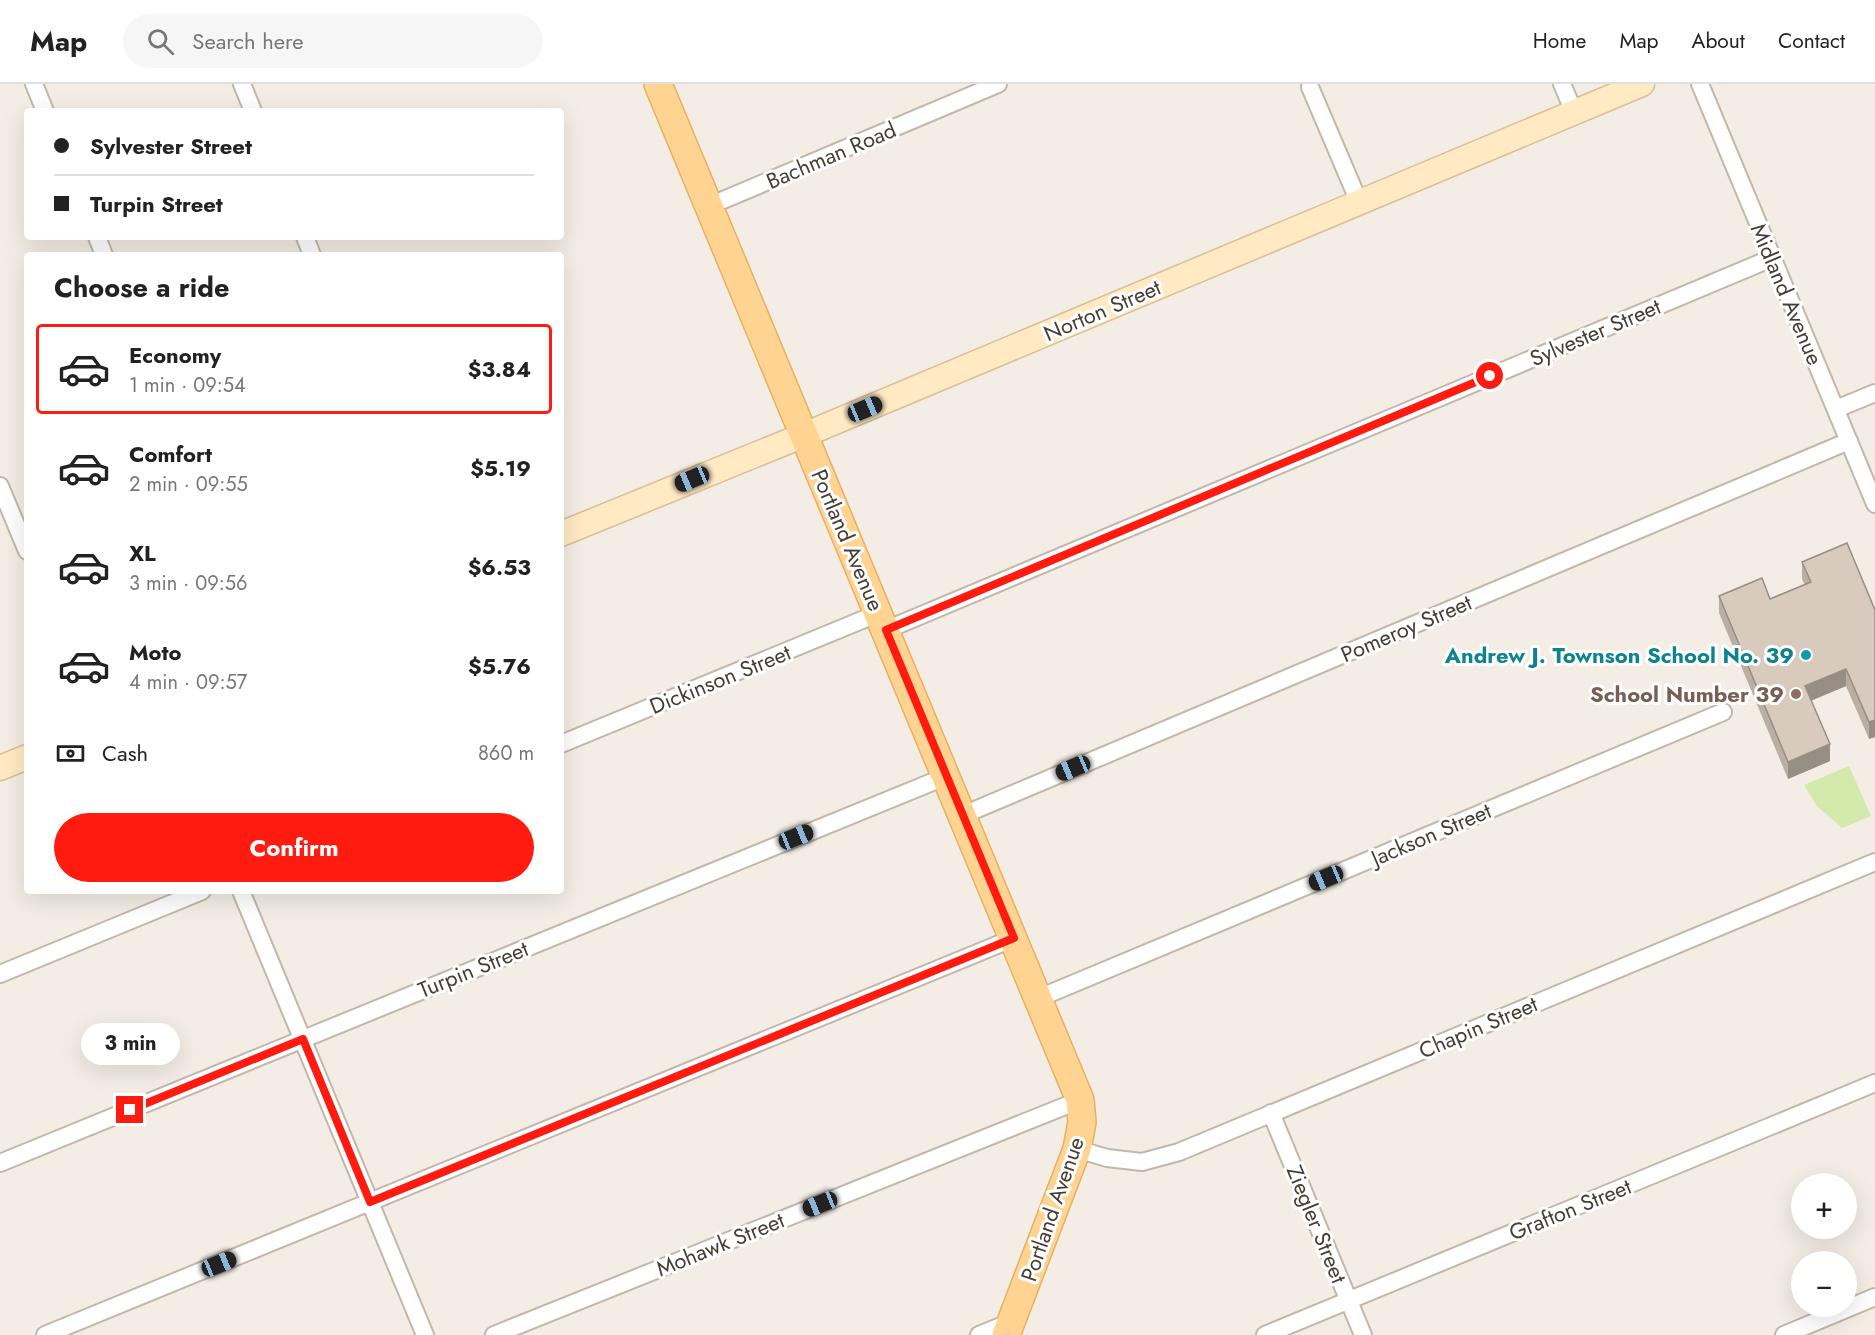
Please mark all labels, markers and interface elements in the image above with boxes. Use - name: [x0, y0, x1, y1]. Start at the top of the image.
- search box: [123, 14, 543, 68]
- text: Map: [30, 21, 87, 62]
- icon: search: [144, 25, 177, 58]
- text: Search here: [192, 25, 304, 57]
- text: Home: [1533, 26, 1586, 56]
- text: Map: [1619, 26, 1659, 56]
- text: About: [1692, 26, 1745, 56]
- text: Contact: [1778, 26, 1845, 56]
- street label: Bachman Road: [761, 113, 901, 197]
- text: Sylvester Street: [90, 130, 252, 162]
- text: Turpin Street: [90, 188, 223, 220]
- street label: Midland Avenue: [1743, 218, 1831, 370]
- text: Choose a ride: [54, 268, 229, 307]
- street label: Norton Street: [1038, 271, 1166, 349]
- street label: Sylvester Street: [1524, 290, 1666, 374]
- text: Economy: [129, 339, 221, 371]
- icon: car: [57, 342, 111, 396]
- text: $3.84: [468, 353, 531, 385]
- route start: [1476, 362, 1503, 389]
- text: 1 min · 09:54: [129, 371, 246, 400]
- car: [845, 394, 885, 424]
- text: Comfort: [129, 438, 212, 470]
- icon: car: [57, 441, 111, 495]
- text: $5.19: [470, 452, 531, 484]
- car: [672, 464, 712, 494]
- street label: Portland Avenue: [804, 464, 892, 616]
- text: 2 min · 09:55: [129, 470, 248, 499]
- text: XL: [129, 537, 156, 569]
- icon: car: [57, 540, 111, 594]
- text: $6.53: [468, 551, 531, 583]
- text: 3 min · 09:56: [129, 569, 248, 598]
- street label: Pomeroy Street: [1336, 586, 1477, 670]
- text: Moto: [129, 636, 182, 668]
- street label: Dickinson Street: [645, 636, 796, 722]
- icon: car: [57, 639, 111, 693]
- place label: Andrew J. Townson School No. 39: [1444, 639, 1794, 671]
- marker: Andrew J. Townson School No. 39: [1799, 648, 1813, 662]
- text: $5.76: [468, 650, 531, 682]
- text: 4 min · 09:57: [129, 668, 247, 697]
- place label: School Number 39: [1590, 678, 1784, 710]
- marker: School Number 39: [1789, 687, 1803, 701]
- icon: cash: [54, 737, 87, 770]
- text: Cash: [102, 737, 148, 769]
- text: 860 m: [478, 739, 534, 768]
- car: [1053, 753, 1093, 783]
- street label: Jackson Street: [1363, 794, 1497, 875]
- button: Confirm: [54, 813, 534, 882]
- car: [776, 822, 816, 852]
- car: [1306, 863, 1346, 893]
- street label: Turpin Street: [413, 932, 534, 1006]
- street label: Chapin Street: [1414, 987, 1543, 1066]
- callout: 3 min: [80, 1023, 180, 1065]
- text: 3 min: [105, 1029, 156, 1058]
- route end: [116, 1096, 143, 1123]
- street label: Portland Avenue: [1012, 1132, 1092, 1286]
- street label: Ziegler Street: [1279, 1160, 1355, 1288]
- street label: Grafton Street: [1504, 1170, 1637, 1248]
- map controls: [1791, 1173, 1857, 1317]
- button: +: [1791, 1173, 1857, 1239]
- car: [800, 1189, 840, 1219]
- street label: Mohawk Street: [651, 1204, 790, 1284]
- car: [199, 1249, 239, 1279]
- button: −: [1791, 1251, 1857, 1317]

